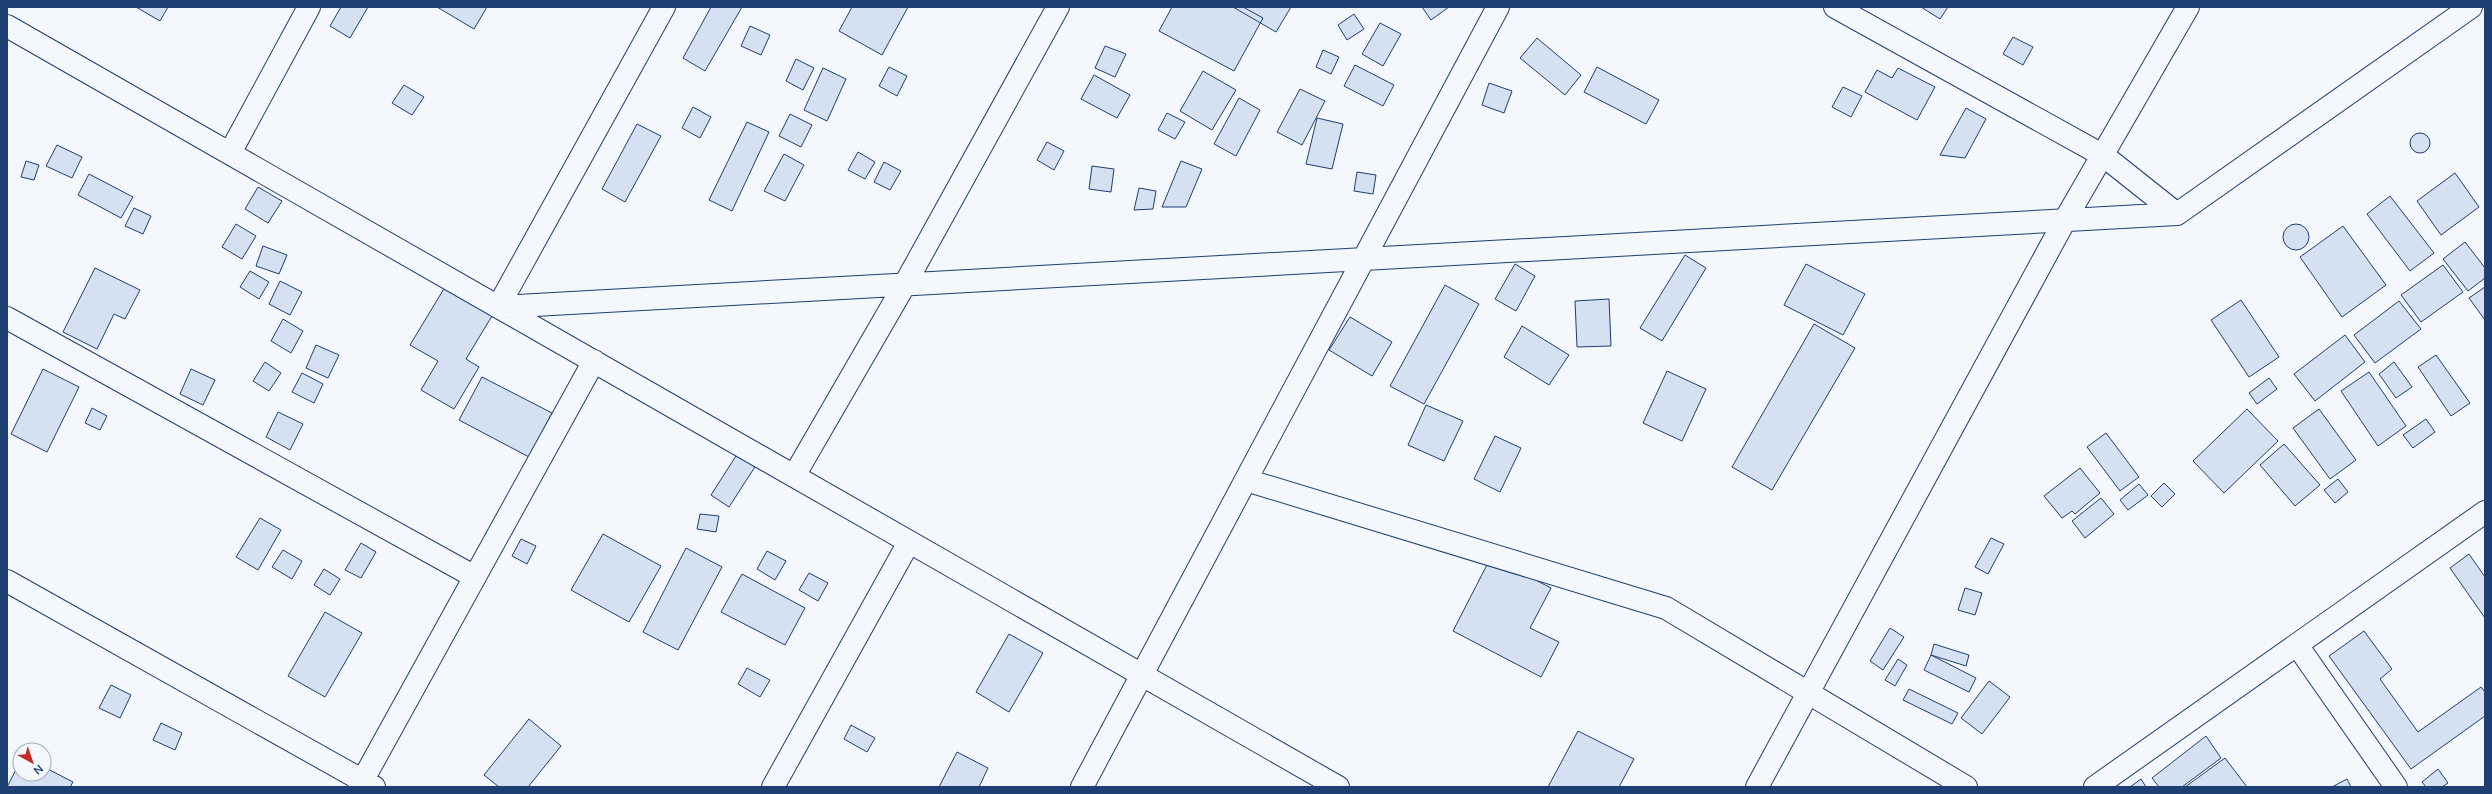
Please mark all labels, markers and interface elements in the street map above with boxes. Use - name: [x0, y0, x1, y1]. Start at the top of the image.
- north arrow: [12, 742, 52, 782]
- text: N: [30, 761, 46, 778]

